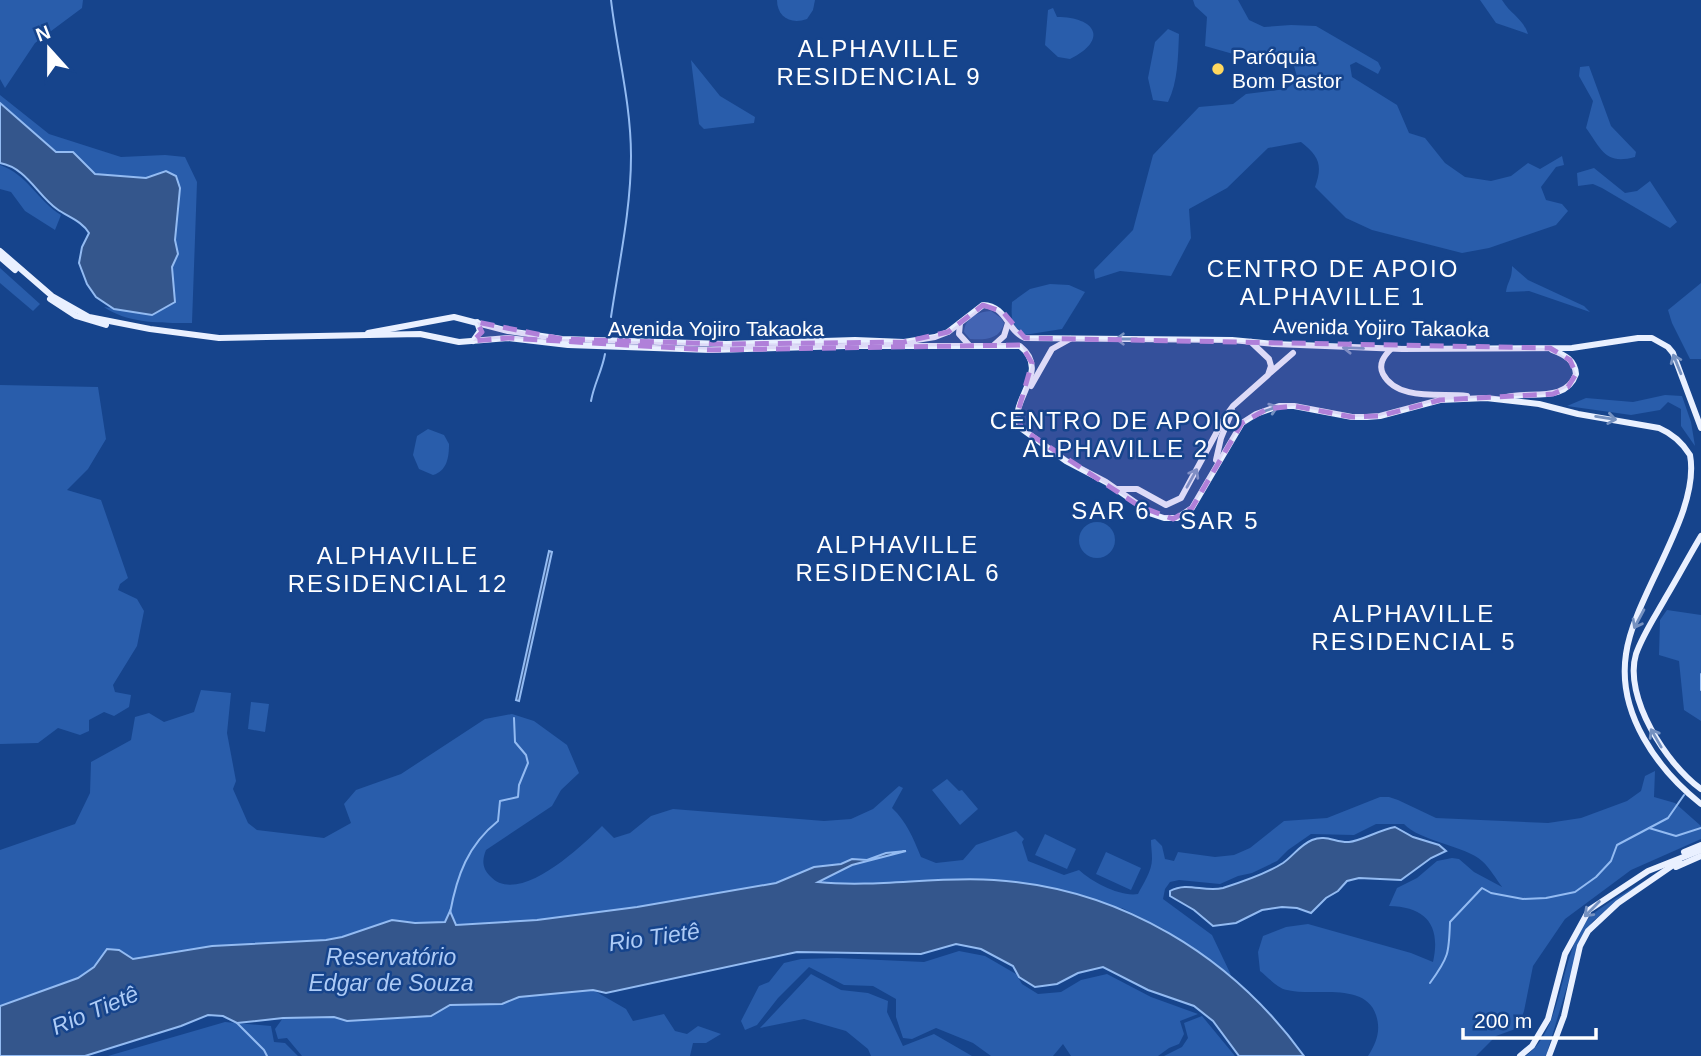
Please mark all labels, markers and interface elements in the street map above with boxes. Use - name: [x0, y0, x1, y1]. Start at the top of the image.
- north arrow: [14, 14, 84, 84]
- text: N: [33, 21, 53, 46]
- district label: ALPHAVILLE RESIDENCIAL 9: [776, 35, 982, 90]
- place label: Paróquia Bom Pastor: [1232, 45, 1342, 92]
- marker: Paróquia Bom Pastor: [1210, 61, 1226, 77]
- district label: CENTRO DE APOIO ALPHAVILLE 1: [1207, 255, 1459, 310]
- street label: Avenida Yojiro Takaoka: [1273, 314, 1490, 341]
- street label: Avenida Yojiro Takaoka: [608, 317, 825, 340]
- one-way arrow: [1115, 332, 1138, 346]
- one-way arrow: [1342, 342, 1365, 355]
- one-way arrow: [1670, 354, 1683, 376]
- one-way arrow: [1256, 403, 1278, 415]
- district label: CENTRO DE APOIO ALPHAVILLE 2: [990, 407, 1242, 462]
- one-way arrow: [1594, 412, 1617, 425]
- one-way arrow: [1185, 469, 1199, 489]
- district label: SAR 6: [1071, 497, 1151, 524]
- district label: SAR 5: [1180, 507, 1260, 534]
- district label: ALPHAVILLE RESIDENCIAL 6: [795, 531, 1001, 586]
- district label: ALPHAVILLE RESIDENCIAL 12: [288, 542, 508, 597]
- district label: ALPHAVILLE RESIDENCIAL 5: [1311, 600, 1517, 655]
- one-way arrow: [1631, 608, 1645, 629]
- one-way arrow: [1649, 728, 1663, 748]
- one-way arrow: [1584, 900, 1601, 917]
- water label: Rio Tietê: [607, 918, 701, 956]
- water label: Reservatório Edgar de Souza: [309, 944, 473, 996]
- water label: Rio Tietê: [48, 980, 142, 1040]
- scale bar: [1463, 996, 1596, 1040]
- text: 200 m: [1474, 1009, 1532, 1032]

